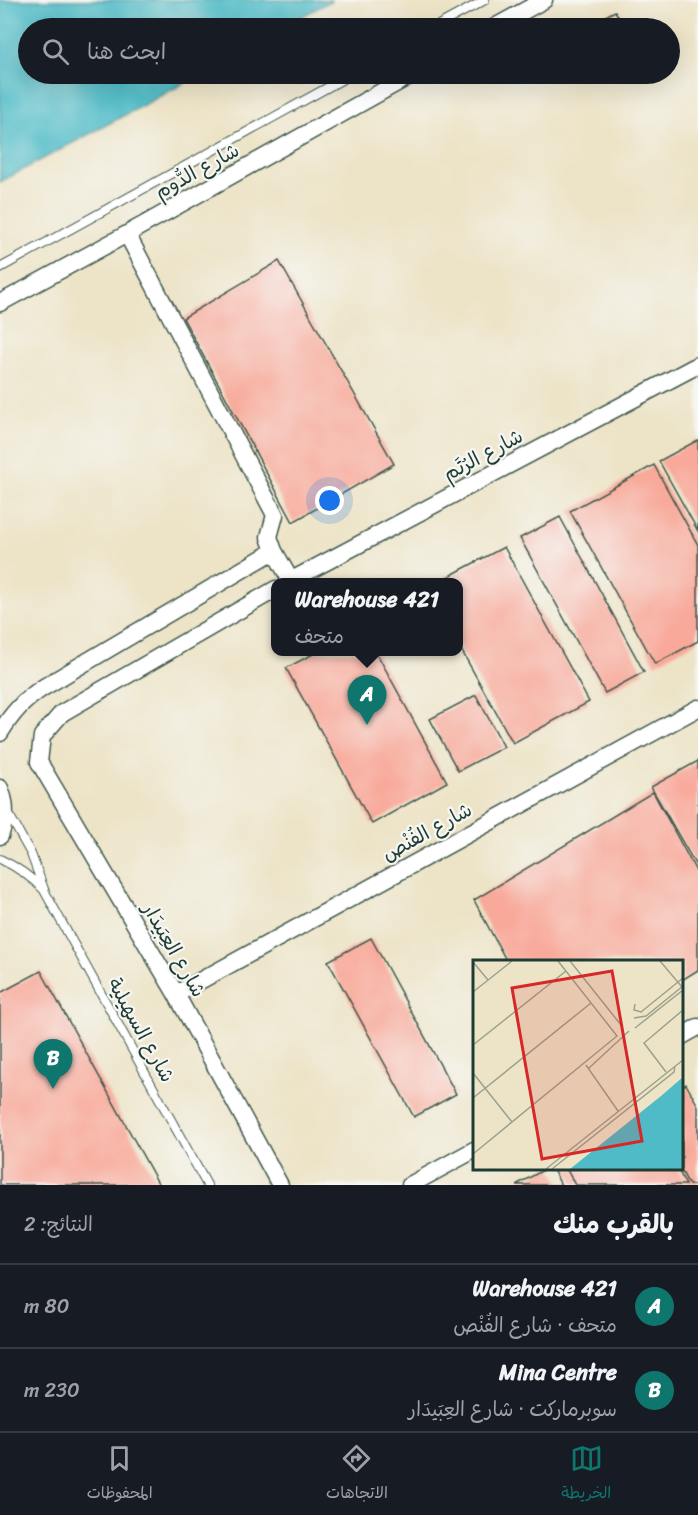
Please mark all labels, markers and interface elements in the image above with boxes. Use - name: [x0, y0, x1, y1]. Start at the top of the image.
- search box: [18, 18, 680, 84]
- text: ابحث هنا: [87, 32, 166, 71]
- icon: search: [39, 35, 72, 68]
- street label: شارع الدُّوم: [148, 133, 246, 209]
- street label: شارع الرُتَم: [436, 419, 530, 491]
- your location: [315, 486, 344, 515]
- popup: [271, 578, 463, 656]
- text: Warehouse 421: [295, 580, 439, 619]
- text: متحف: [295, 619, 344, 654]
- pin: A: [348, 676, 386, 725]
- street label: شارع الفُنْص: [375, 793, 479, 871]
- street label: شارع العِبَيدَار: [132, 894, 215, 1004]
- inset map: [473, 960, 683, 1170]
- street label: شارع السهيلية: [98, 971, 184, 1089]
- pin: B: [34, 1040, 72, 1089]
- text: بالقرب منك: [553, 1201, 674, 1247]
- text: النتائج: 2: [24, 1207, 93, 1242]
- text: Warehouse 421: [473, 1269, 617, 1308]
- text: 80 m: [24, 1289, 69, 1324]
- text: A: [648, 1289, 661, 1324]
- text: متحف · شارع الفُنْص: [453, 1308, 617, 1343]
- text: Mina Centre: [499, 1353, 617, 1392]
- text: 230 m: [24, 1373, 80, 1408]
- text: B: [648, 1373, 661, 1408]
- text: سوبرماركت · شارع العِبَيدَار: [408, 1392, 617, 1427]
- tab: المحفوظات: [87, 1442, 153, 1507]
- tab: الاتجاهات: [326, 1442, 388, 1507]
- tab: الخريطة: [561, 1442, 611, 1507]

